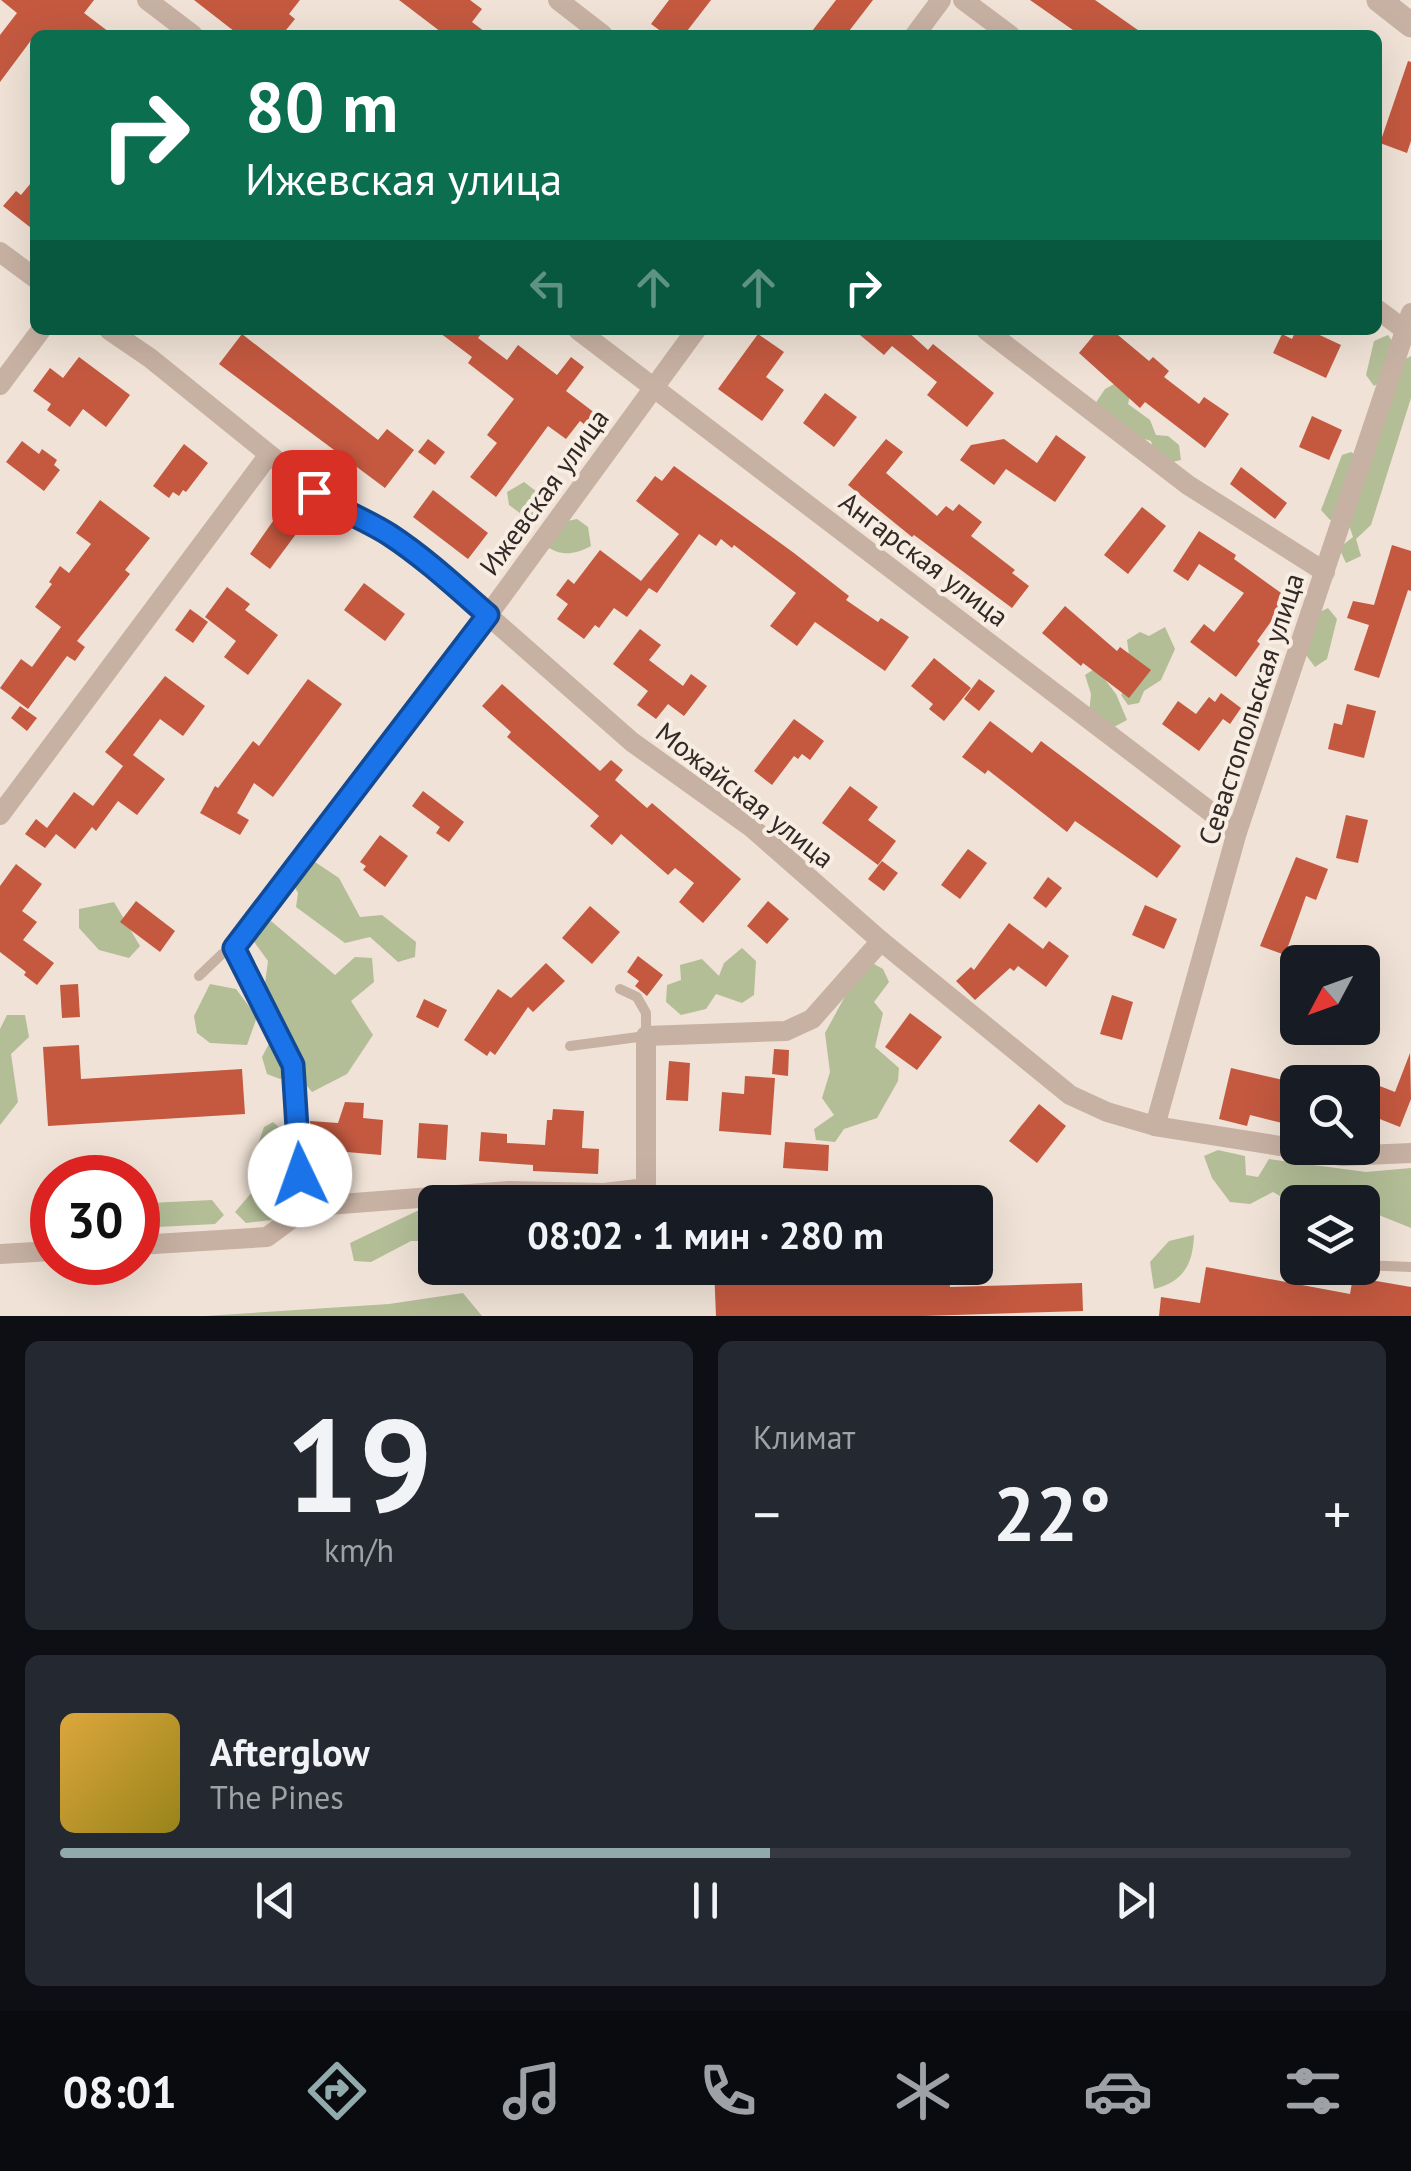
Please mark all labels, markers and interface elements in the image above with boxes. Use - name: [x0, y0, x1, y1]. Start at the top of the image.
- text: 80 m: [245, 61, 398, 151]
- icon: right: [80, 70, 210, 200]
- text: Ижевская улица: [245, 149, 562, 207]
- icon: left: [521, 260, 576, 315]
- icon: ahead: [626, 260, 681, 315]
- icon: ahead: [731, 260, 786, 315]
- icon: right: [836, 260, 891, 315]
- street label: Ижевская улица: [471, 401, 617, 582]
- pin: [272, 450, 357, 535]
- icon: arrive: [287, 465, 342, 520]
- street label: Ангарская улица: [832, 483, 1016, 634]
- street label: Севастопольская улица: [1189, 568, 1312, 849]
- street label: Можайская улица: [649, 713, 842, 876]
- north arrow: [1280, 945, 1380, 1045]
- map controls: [1280, 945, 1380, 1285]
- button: search: [1280, 1065, 1380, 1165]
- position arrow: [248, 1123, 352, 1227]
- speed limit sign: 30: [30, 1155, 160, 1285]
- button: layers: [1280, 1185, 1380, 1285]
- text: 08:02 · 1 мин · 280 m: [527, 1210, 884, 1259]
- text: 19: [285, 1380, 433, 1548]
- text: Климат: [753, 1416, 855, 1458]
- text: 22°: [993, 1465, 1111, 1562]
- text: −: [753, 1478, 781, 1549]
- text: +: [1323, 1478, 1351, 1549]
- text: km/h: [324, 1529, 394, 1571]
- text: Afterglow: [210, 1727, 370, 1776]
- text: The Pines: [210, 1776, 344, 1818]
- icon: previous: [248, 1873, 303, 1928]
- icon: pause: [678, 1873, 733, 1928]
- icon: next: [1108, 1873, 1163, 1928]
- icon: directions: [302, 2056, 372, 2126]
- icon: music: [497, 2056, 567, 2126]
- icon: phone: [693, 2056, 763, 2126]
- icon: climate: [888, 2056, 958, 2126]
- icon: car: [1083, 2056, 1153, 2126]
- icon: filters: [1278, 2056, 1348, 2126]
- text: 08:01: [63, 2062, 177, 2120]

